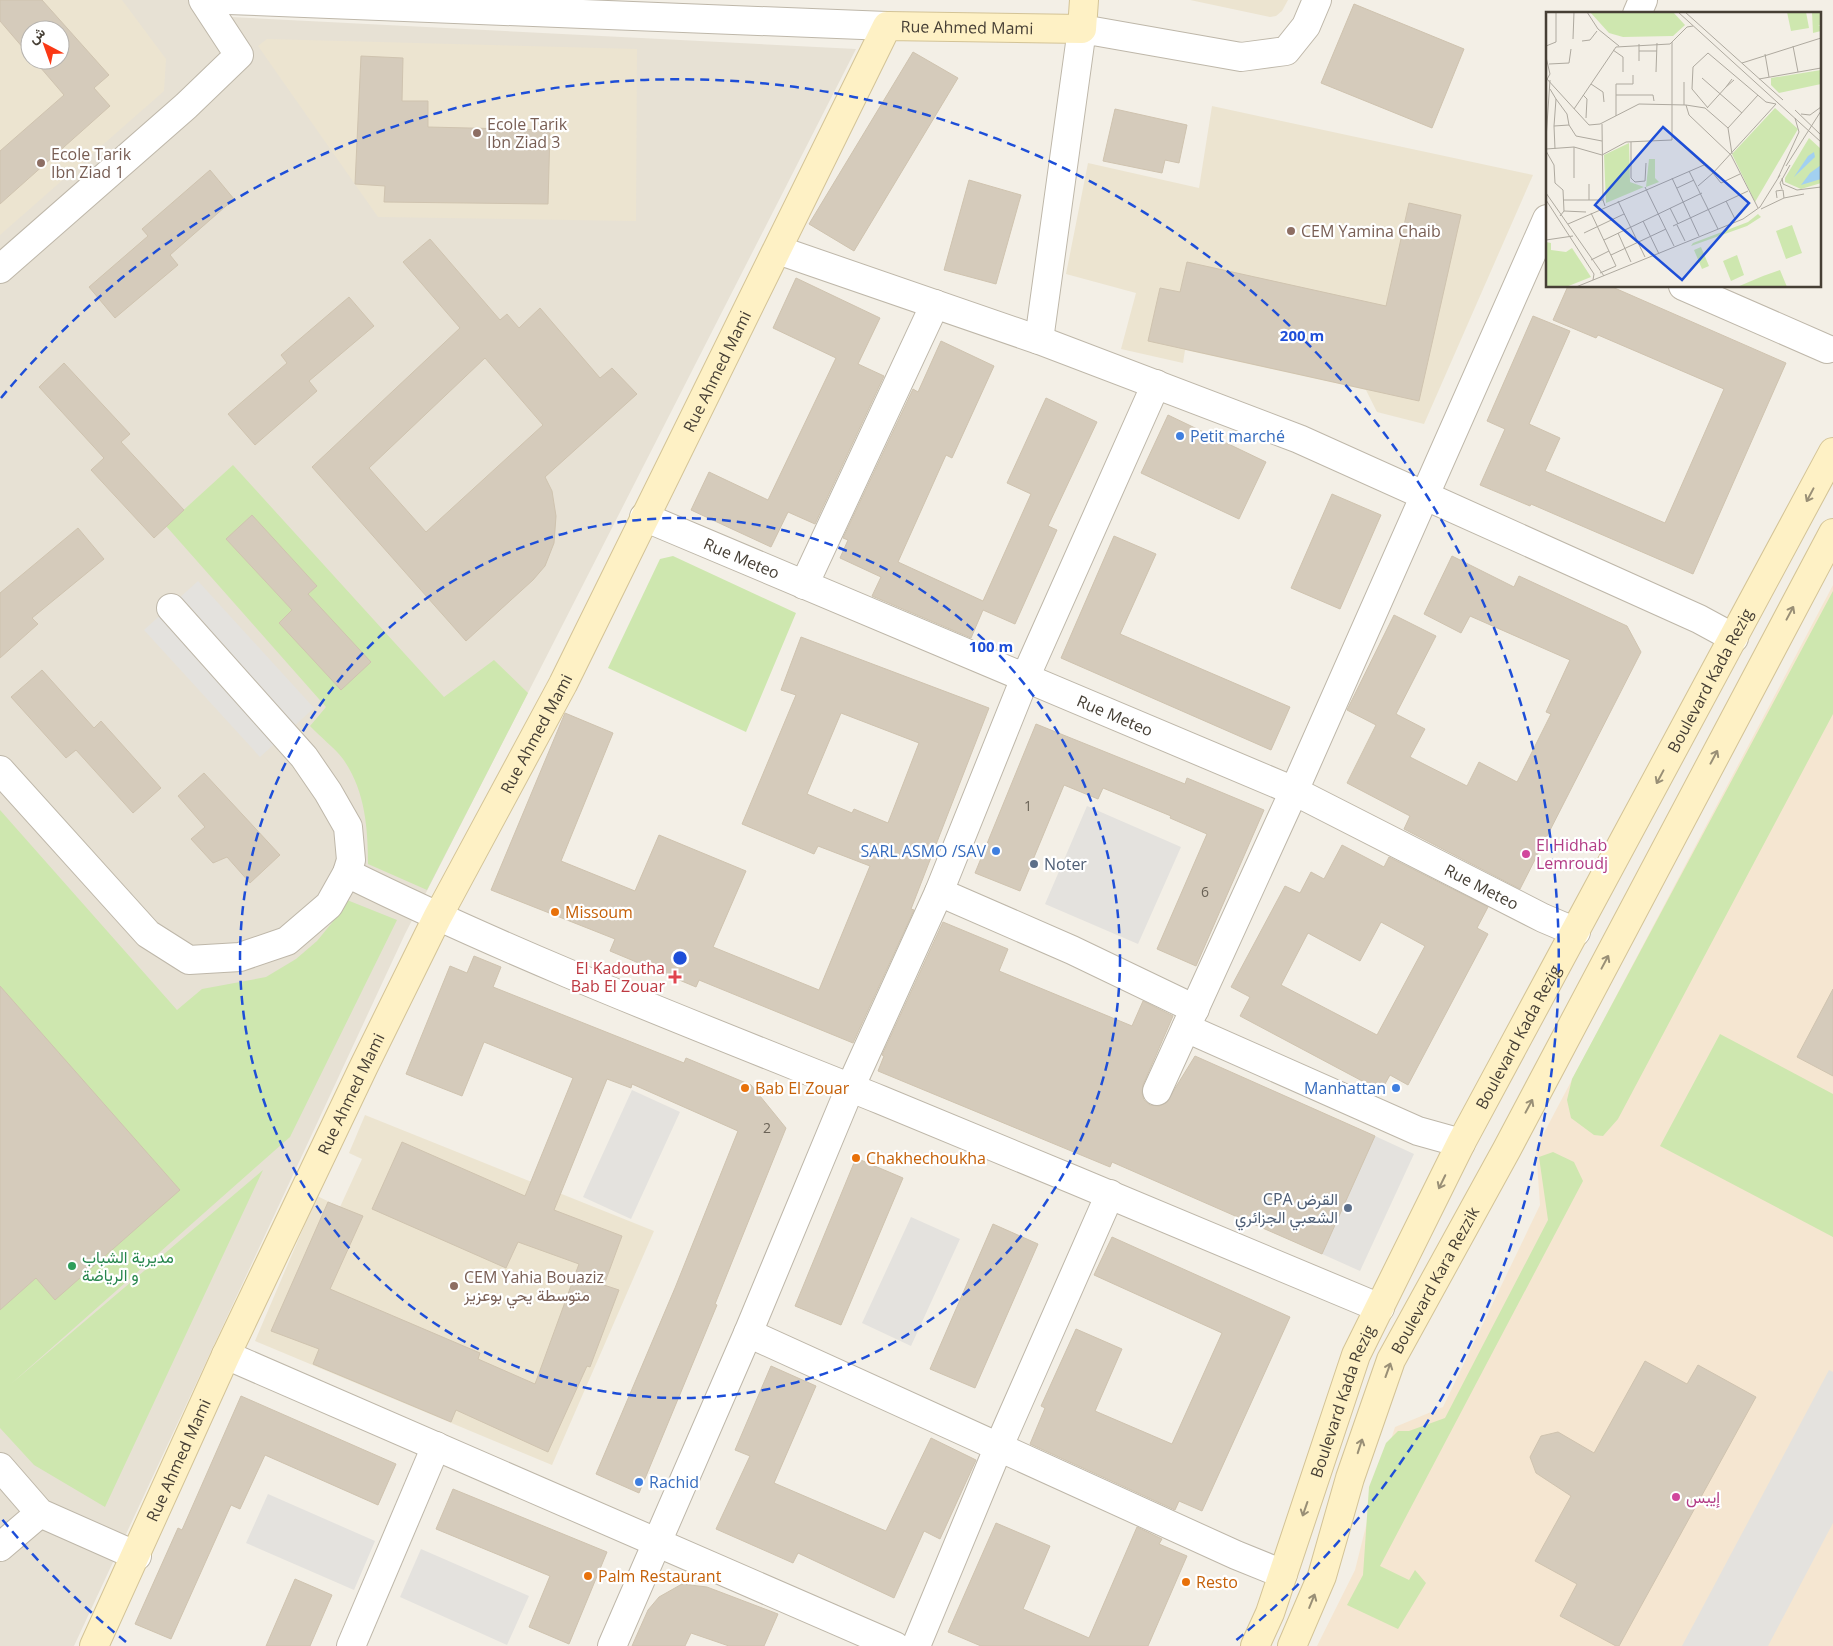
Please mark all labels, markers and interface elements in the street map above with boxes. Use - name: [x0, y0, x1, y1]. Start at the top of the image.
- inset map: [1546, 12, 1820, 288]
- street label: Rue Ahmed Mami: [900, 15, 1033, 39]
- north arrow: [20, 20, 70, 70]
- text: ش: [24, 22, 49, 48]
- place label: Ecole Tarik Ibn Ziad 3: [487, 113, 568, 153]
- marker: Ecole Tarik Ibn Ziad 3: [471, 127, 483, 139]
- place label: Ecole Tarik Ibn Ziad 1: [51, 143, 132, 183]
- marker: Ecole Tarik Ibn Ziad 1: [35, 157, 47, 169]
- place label: CEM Yamina Chaib: [1301, 220, 1441, 242]
- marker: CEM Yamina Chaib: [1285, 225, 1297, 237]
- street label: Rue Ahmed Mami: [678, 307, 756, 436]
- text: 200 m: [1280, 325, 1324, 345]
- place label: Petit marché: [1190, 425, 1285, 447]
- marker: Petit marché: [1174, 430, 1186, 442]
- one-way arrow: [1805, 487, 1814, 502]
- street label: Rue Meteo: [700, 532, 783, 584]
- street label: Boulevard Kada Rezig: [1662, 604, 1758, 757]
- one-way arrow: [1785, 606, 1795, 621]
- text: 100 m: [969, 636, 1013, 656]
- street label: Rue Ahmed Mami: [495, 670, 577, 797]
- street label: Rue Meteo: [1074, 690, 1156, 741]
- one-way arrow: [1710, 750, 1719, 765]
- one-way arrow: [1654, 769, 1664, 784]
- house number: 1: [1024, 796, 1032, 815]
- place label: El Hidhab Lemroudj: [1536, 834, 1608, 874]
- place label: SARL ASMO /SAV: [861, 840, 986, 862]
- marker: SARL ASMO /SAV: [990, 845, 1002, 857]
- marker: El Hidhab Lemroudj: [1520, 848, 1532, 860]
- place label: Noter: [1044, 853, 1087, 875]
- marker: Noter: [1028, 858, 1040, 870]
- street label: Rue Meteo: [1441, 859, 1522, 915]
- house number: 6: [1201, 882, 1209, 901]
- place label: Missoum: [565, 901, 633, 923]
- marker: Missoum: [549, 906, 561, 918]
- centre of rings: [671, 949, 689, 967]
- one-way arrow: [1601, 955, 1610, 970]
- place label: El Kadoutha Bab El Zouar: [571, 957, 665, 997]
- street label: Boulevard Kada Rezig: [1470, 961, 1566, 1113]
- marker: El Kadoutha Bab El Zouar: [669, 971, 681, 983]
- street label: Rue Ahmed Mami: [312, 1029, 390, 1158]
- place label: Bab El Zouar: [755, 1077, 850, 1099]
- place label: Manhattan: [1304, 1077, 1386, 1099]
- marker: Bab El Zouar: [739, 1082, 751, 1094]
- marker: Manhattan: [1390, 1082, 1402, 1094]
- one-way arrow: [1524, 1099, 1534, 1113]
- house number: 2: [763, 1118, 771, 1137]
- place label: Chakhechoukha: [866, 1147, 986, 1169]
- marker: Chakhechoukha: [850, 1152, 862, 1164]
- one-way arrow: [1437, 1175, 1447, 1190]
- place label: CPA القرض الشعبي الجزائري: [1235, 1188, 1338, 1231]
- marker: CPA القرض الشعبي الجزائري: [1342, 1202, 1354, 1214]
- street label: Boulevard Kara Rezzik: [1386, 1202, 1484, 1358]
- place label: مديرية الشباب و الرياضة: [82, 1246, 174, 1286]
- marker: مديرية الشباب و الرياضة: [66, 1260, 78, 1272]
- place label: CEM Yahia Bouaziz متوسطة يحي بوعزيز: [463, 1266, 604, 1309]
- marker: CEM Yahia Bouaziz متوسطة يحي بوعزيز: [448, 1280, 460, 1292]
- street label: Boulevard Kada Rezig: [1305, 1321, 1380, 1480]
- one-way arrow: [1384, 1362, 1393, 1378]
- street label: Rue Ahmed Mami: [141, 1395, 216, 1525]
- one-way arrow: [1356, 1439, 1366, 1455]
- place label: Rachid: [649, 1471, 699, 1493]
- marker: Rachid: [633, 1476, 645, 1488]
- place label: إيبس: [1686, 1486, 1720, 1508]
- marker: إيبس: [1670, 1491, 1682, 1503]
- one-way arrow: [1300, 1501, 1309, 1516]
- place label: Palm Restaurant: [598, 1565, 722, 1587]
- marker: Palm Restaurant: [582, 1570, 594, 1582]
- place label: Resto: [1196, 1571, 1238, 1593]
- marker: Resto: [1180, 1576, 1192, 1588]
- one-way arrow: [1307, 1594, 1317, 1609]

